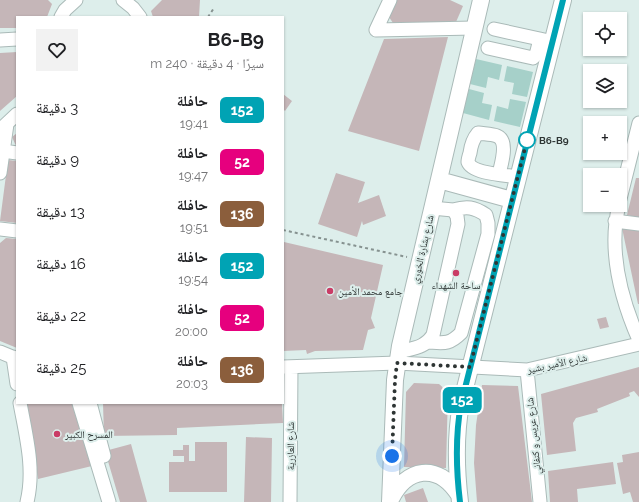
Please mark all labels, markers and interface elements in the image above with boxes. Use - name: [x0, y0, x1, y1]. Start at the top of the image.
- map controls: [583, 12, 627, 212]
- button: locate: [583, 12, 627, 56]
- text: B6-B9: [207, 28, 264, 50]
- button: heart: [36, 29, 78, 71]
- text: سيرًا · 4 دقيقة · 240 m: [150, 56, 264, 71]
- button: layers: [583, 64, 627, 108]
- text: حافلة: [177, 92, 208, 110]
- text: 3 دقيقة: [36, 99, 78, 117]
- text: 152: [231, 102, 253, 118]
- text: 19:41: [180, 116, 208, 131]
- button: +: [583, 116, 627, 160]
- marker: B6-B9: [518, 131, 536, 149]
- place label: B6-B9: [539, 135, 569, 146]
- text: حافلة: [177, 144, 208, 162]
- text: 9 دقيقة: [36, 151, 79, 169]
- text: 52: [234, 154, 250, 170]
- text: 19:47: [178, 168, 208, 183]
- button: −: [583, 168, 627, 212]
- text: حافلة: [177, 196, 208, 214]
- text: 13 دقيقة: [36, 203, 85, 221]
- text: 136: [230, 206, 254, 222]
- street label: شارع بشارة الخوري: [409, 213, 438, 285]
- text: 19:51: [180, 220, 208, 235]
- text: حافلة: [177, 248, 208, 266]
- text: 16 دقيقة: [36, 255, 86, 273]
- text: 152: [231, 258, 253, 274]
- marker: ساحة الشهداء: [451, 268, 461, 278]
- text: 19:54: [178, 272, 208, 287]
- place label: ساحة الشهداء: [432, 280, 481, 291]
- marker: جامع محمد الأمين: [325, 286, 335, 296]
- place label: جامع محمد الأمين: [338, 286, 404, 298]
- text: حافلة: [177, 300, 208, 318]
- text: 22 دقيقة: [36, 307, 86, 325]
- text: 52: [234, 310, 250, 326]
- text: 20:00: [175, 324, 208, 339]
- text: حافلة: [177, 352, 208, 370]
- street label: شارع الأمير بشير: [525, 352, 589, 376]
- text: 25 دقيقة: [36, 359, 86, 377]
- text: 136: [230, 362, 254, 378]
- text: 20:03: [176, 376, 208, 391]
- line badge: 152: [439, 387, 485, 413]
- text: 152: [451, 392, 473, 408]
- street label: شارع عريس و كنفاني: [524, 396, 546, 475]
- street label: شارع العازرية: [285, 421, 297, 470]
- marker: المسرح الكبير: [52, 429, 62, 439]
- place label: المسرح الكبير: [64, 429, 113, 441]
- your location: [382, 446, 402, 466]

